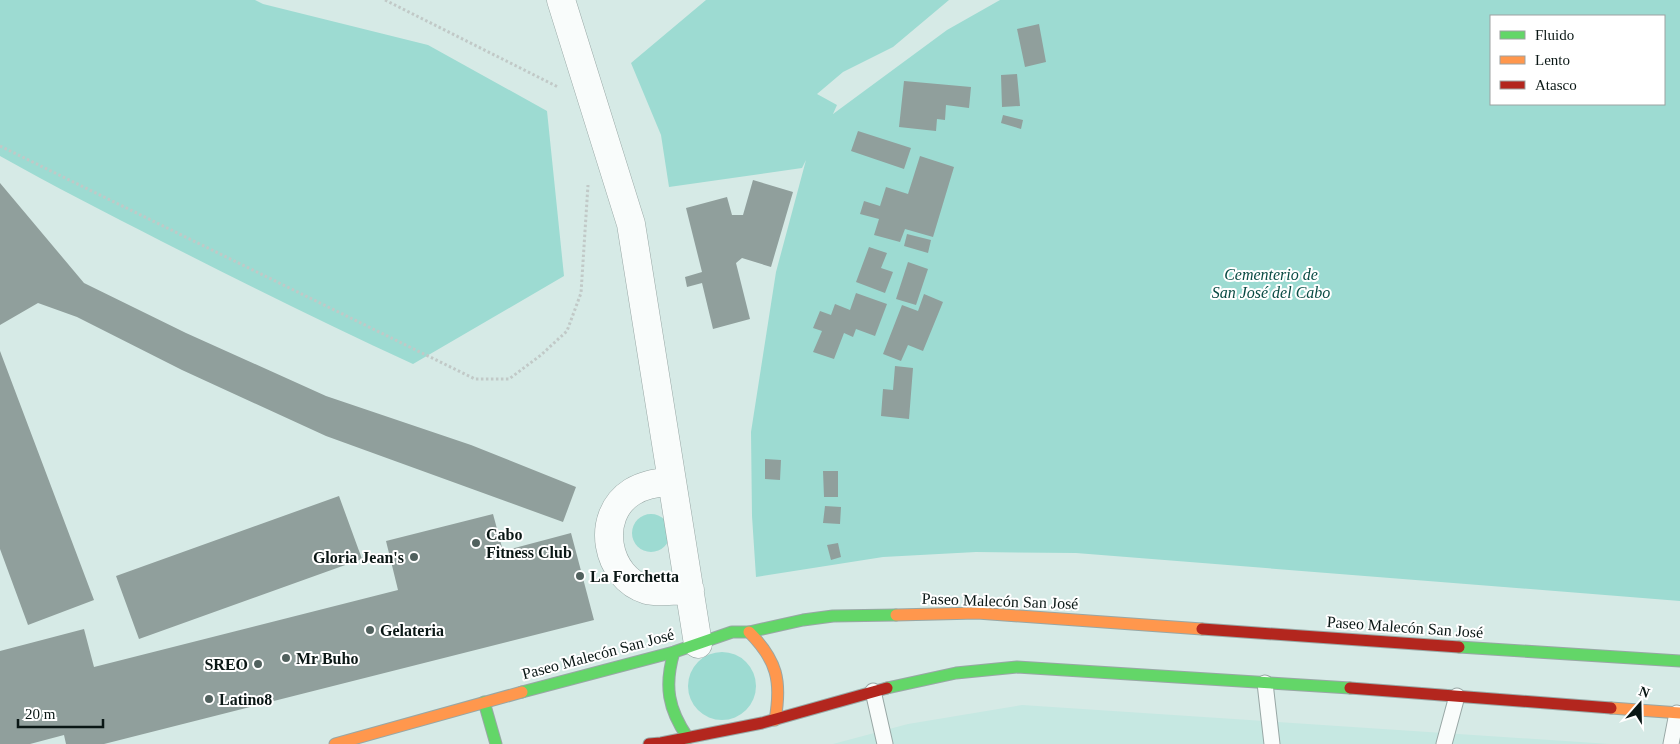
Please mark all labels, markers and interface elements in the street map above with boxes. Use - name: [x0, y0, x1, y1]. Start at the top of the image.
- legend: [1490, 15, 1665, 105]
- text: Fluido: [1535, 27, 1574, 43]
- text: Lento: [1535, 52, 1570, 68]
- text: Atasco: [1535, 77, 1577, 93]
- park label: Cementerio de San José del Cabo: [1212, 266, 1330, 301]
- place label: Cabo Fitness Club: [486, 526, 572, 561]
- marker: Cabo Fitness Club: [470, 537, 482, 549]
- place label: Gloria Jean's: [313, 549, 404, 566]
- marker: Gloria Jean's: [408, 551, 420, 563]
- place label: La Forchetta: [590, 568, 679, 585]
- marker: La Forchetta: [574, 570, 586, 582]
- street label: Paseo Malecón San José: [921, 590, 1079, 612]
- street label: Paseo Malecón San José: [1326, 613, 1484, 641]
- place label: Gelateria: [380, 622, 444, 639]
- marker: Gelateria: [364, 624, 376, 636]
- street label: Paseo Malecón San José: [520, 625, 676, 683]
- place label: Mr Buho: [296, 650, 358, 667]
- marker: Mr Buho: [280, 652, 292, 664]
- place label: SREO: [204, 656, 248, 673]
- marker: SREO: [252, 658, 264, 670]
- north arrow: [1615, 679, 1665, 729]
- text: N: [1637, 683, 1652, 701]
- place label: Latino8: [219, 691, 272, 708]
- marker: Latino8: [203, 693, 215, 705]
- scale bar: [18, 696, 102, 728]
- text: 20 m: [25, 706, 56, 722]

